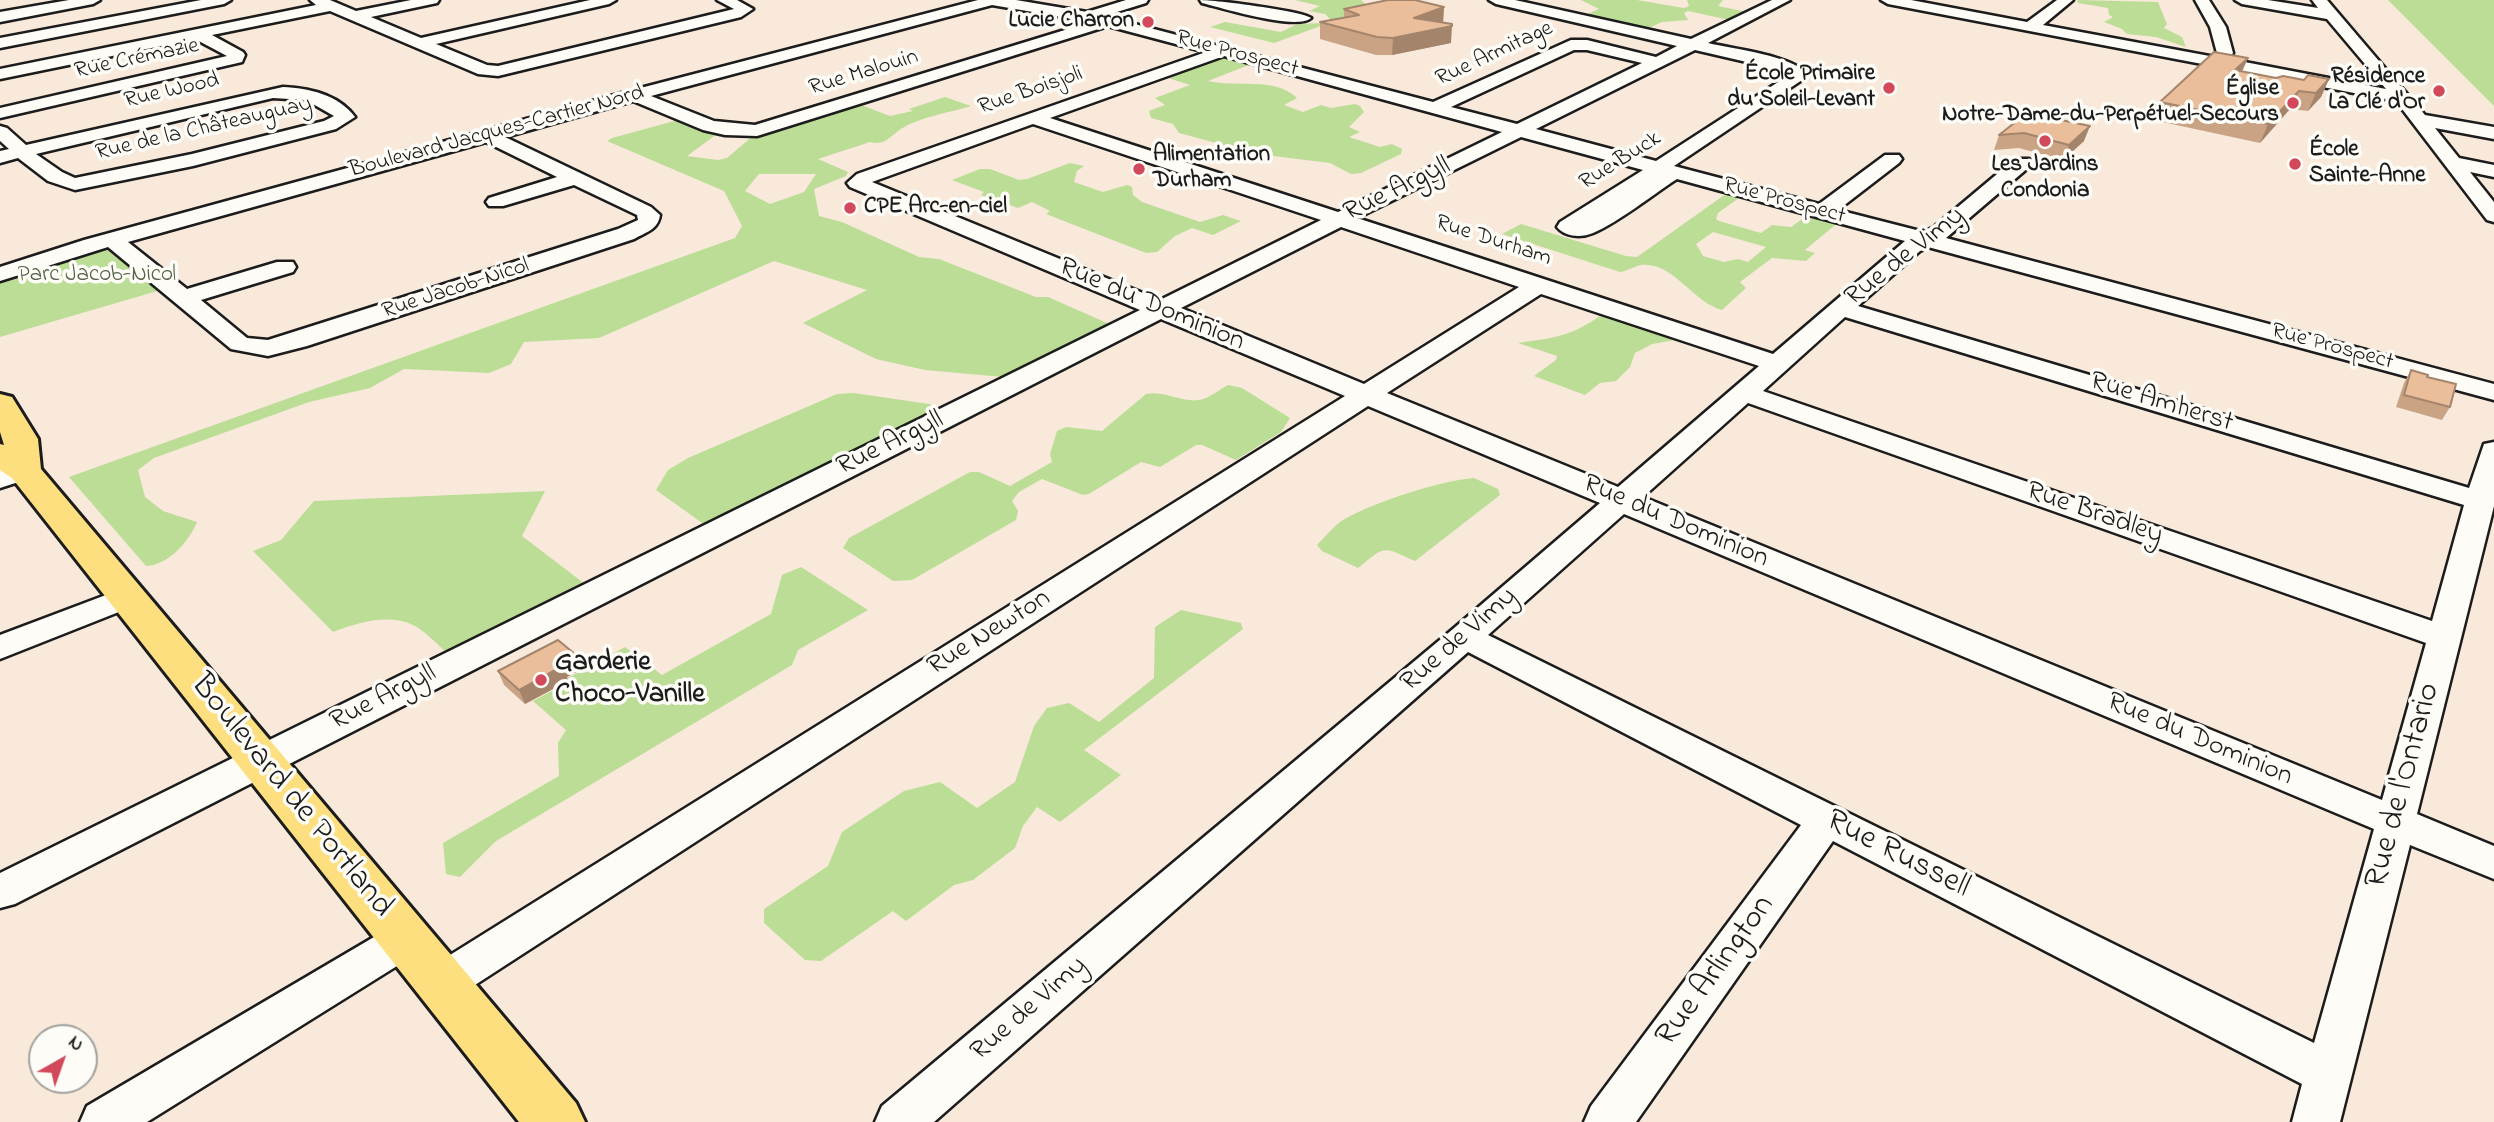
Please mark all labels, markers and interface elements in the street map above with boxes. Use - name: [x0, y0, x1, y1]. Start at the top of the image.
- place label: Lucie Charron: [1008, 8, 1134, 36]
- marker: Lucie Charron: [1140, 14, 1156, 30]
- street label: Rue Armitage: [1432, 16, 1558, 94]
- street label: Rue Prospect: [1173, 25, 1301, 85]
- street label: Rue Crémazie: [72, 33, 202, 87]
- street label: Rue Malouin: [806, 44, 922, 104]
- street label: Rue Boisjoli: [975, 61, 1087, 123]
- place label: École Primaire du Soleil-Levant: [1727, 61, 1875, 115]
- place label: Résidence La Clé d'Or: [2328, 64, 2425, 118]
- street label: Rue Wood: [122, 68, 222, 116]
- place label: Église Notre-Dame-du-Perpétuel-Secours: [1942, 76, 2279, 130]
- street label: Boulevard Jacques-Cartier Nord: [347, 80, 647, 186]
- marker: École Primaire du Soleil-Levant: [1881, 80, 1897, 96]
- marker: Résidence La Clé d'Or: [2431, 83, 2447, 99]
- street label: Rue de la Châteauguay: [93, 92, 315, 168]
- marker: Église Notre-Dame-du-Perpétuel-Secours: [2285, 95, 2301, 111]
- street label: Rue Buck: [1575, 126, 1667, 198]
- marker: Les Jardins Condonia: [2037, 133, 2053, 149]
- place label: École Sainte-Anne: [2309, 137, 2425, 191]
- place label: Alimentation Durham: [1153, 142, 1270, 196]
- street label: Rue Argyll: [1339, 151, 1457, 231]
- place label: Les Jardins Condonia: [1991, 152, 2099, 206]
- marker: École Sainte-Anne: [2287, 156, 2303, 172]
- marker: Alimentation Durham: [1131, 161, 1147, 177]
- street label: Rue Prospect: [1720, 172, 1848, 232]
- place label: CPE Arc-en-ciel: [864, 194, 1007, 222]
- marker: CPE Arc-en-ciel: [842, 200, 858, 216]
- street label: Rue de Vimy: [1839, 201, 1973, 315]
- street label: Rue Durham: [1432, 210, 1554, 274]
- street label: Rue du Dominion: [1053, 252, 1249, 360]
- street label: Rue Jacob-Nicol: [379, 253, 533, 327]
- park label: Parc Jacob-Nicol: [18, 262, 176, 290]
- street label: Rue Prospect: [2268, 318, 2396, 378]
- street label: Rue Amherst: [2085, 366, 2237, 442]
- street label: Rue Argyll: [832, 405, 950, 485]
- street label: Rue du Dominion: [1577, 469, 1773, 577]
- street label: Rue Bradley: [2021, 476, 2167, 554]
- street label: Rue de Vimy: [1395, 581, 1525, 701]
- street label: Rue Newton: [922, 583, 1058, 685]
- place label: Garderie Choco-Vanille: [555, 647, 705, 713]
- street label: Rue Argyll: [325, 658, 443, 740]
- street label: Boulevard de Portland: [180, 667, 400, 927]
- marker: Garderie Choco-Vanille: [533, 672, 549, 688]
- street label: Rue de l'Ontario: [2359, 679, 2451, 893]
- street label: Rue du Dominion: [2101, 687, 2297, 795]
- street label: Rue Russell: [1818, 803, 1976, 909]
- street label: Rue Arlington: [1649, 888, 1785, 1056]
- street label: Rue de Vimy: [965, 950, 1095, 1070]
- north arrow: [28, 1024, 98, 1094]
- text: N: [62, 1030, 89, 1059]

